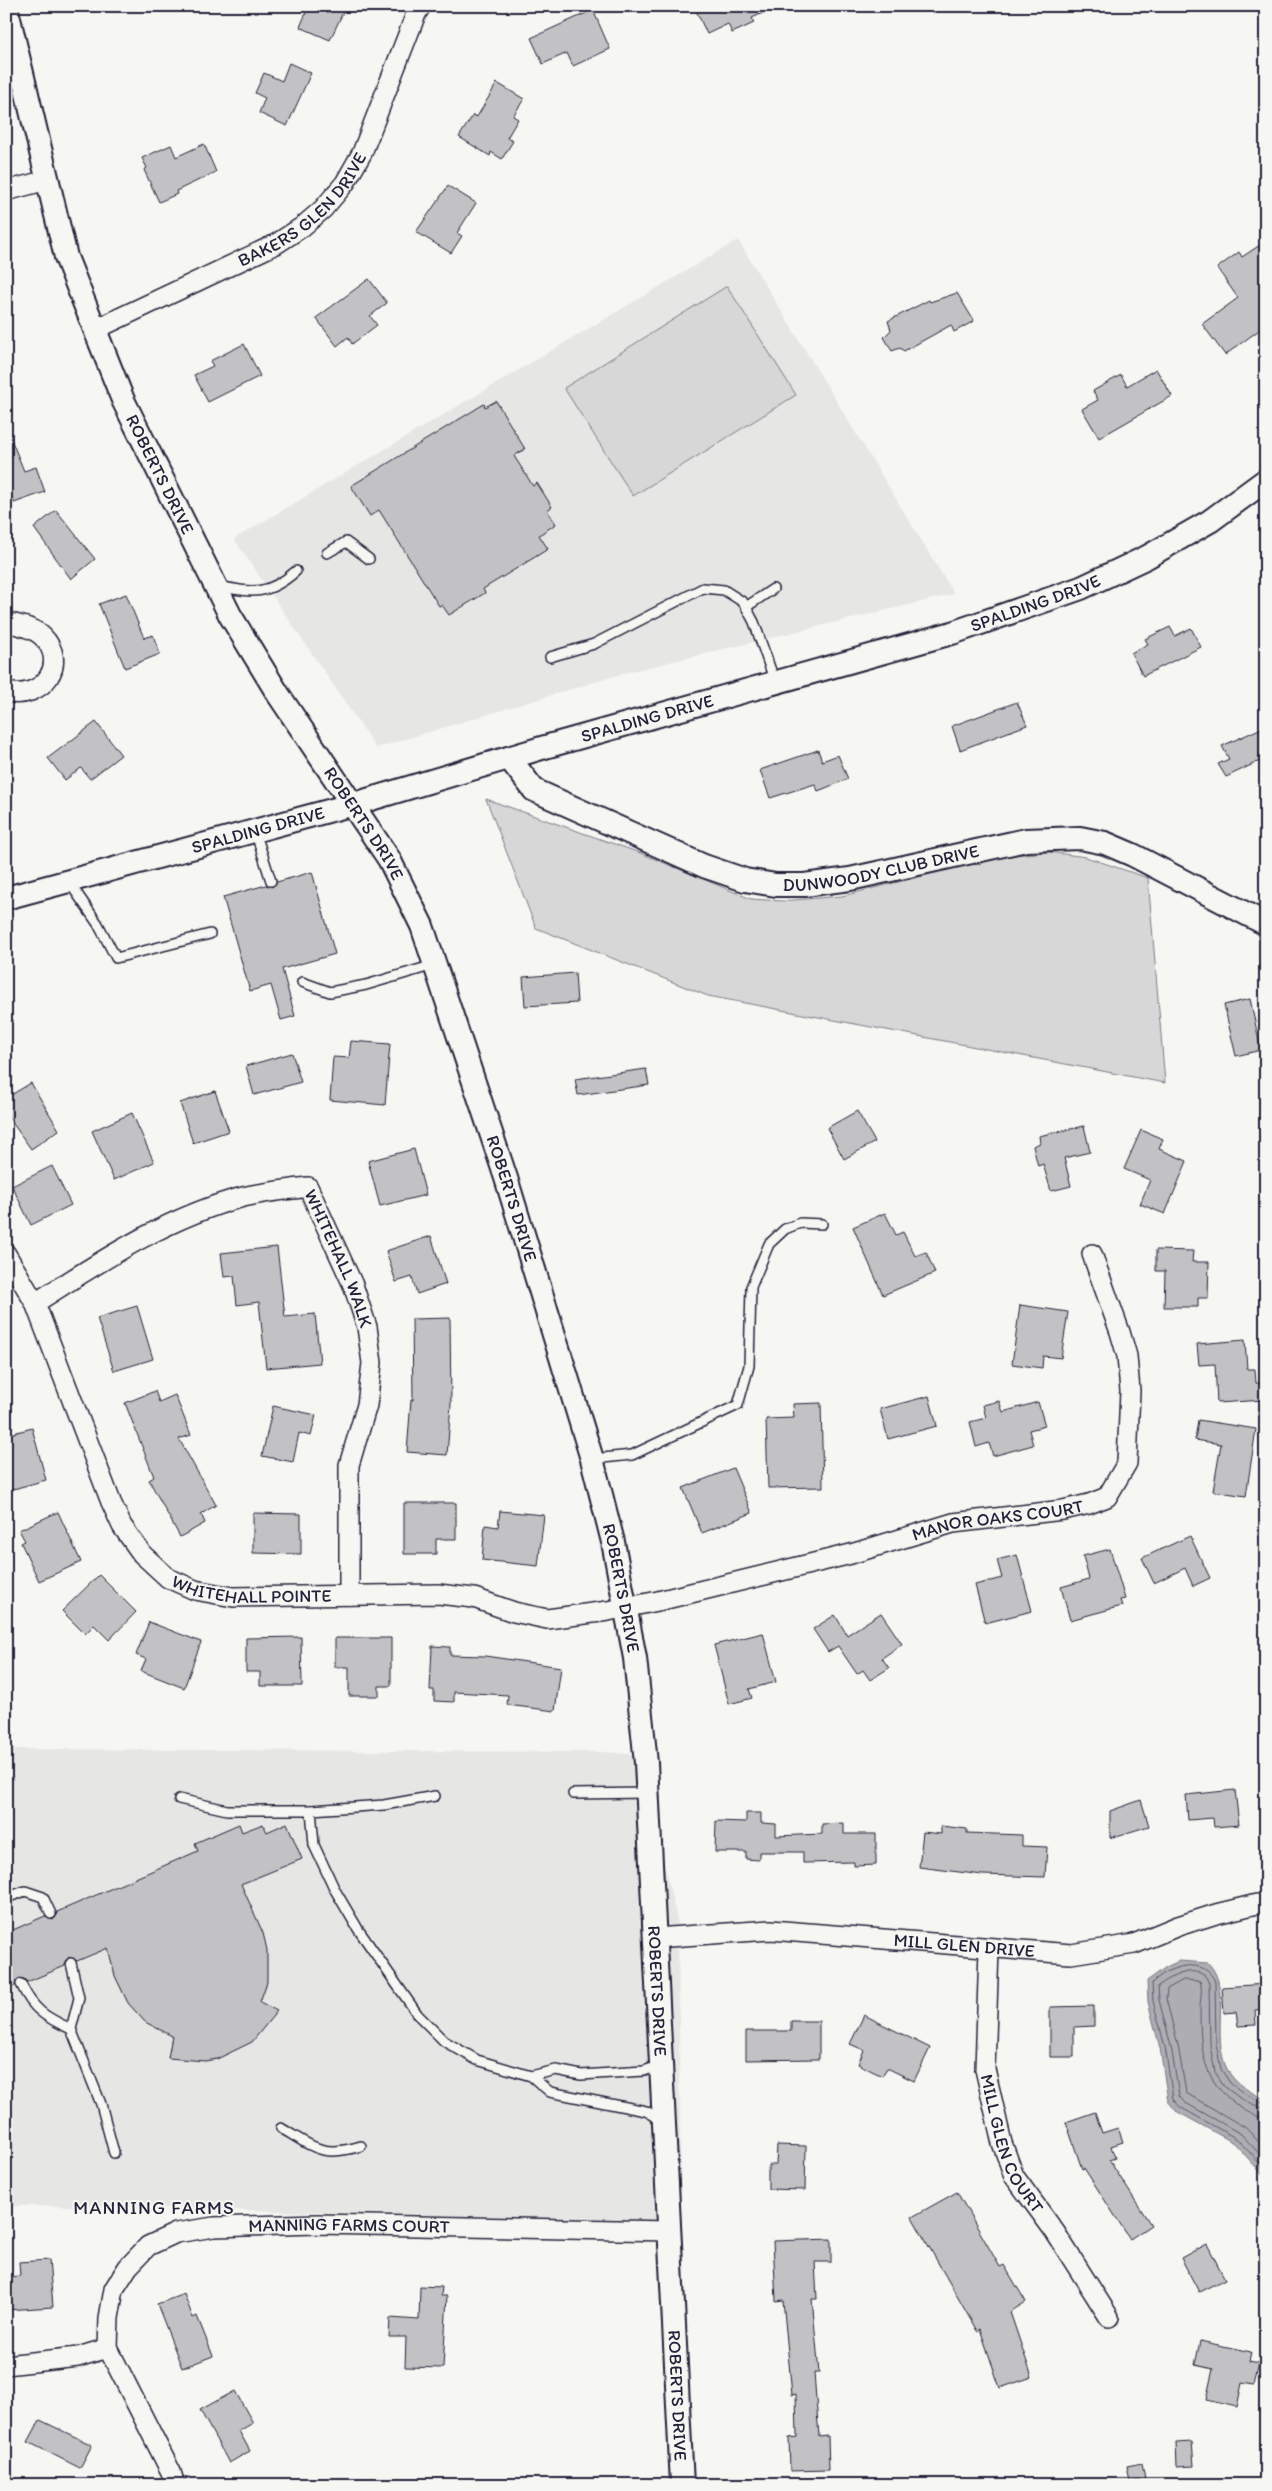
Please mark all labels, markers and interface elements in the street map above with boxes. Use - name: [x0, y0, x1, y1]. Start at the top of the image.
- street label: BAKERS GLEN DRIVE: [234, 148, 371, 271]
- street label: ROBERTS DRIVE: [121, 411, 199, 538]
- street label: SPALDING DRIVE: [967, 569, 1104, 637]
- street label: SPALDING DRIVE: [579, 689, 716, 747]
- street label: ROBERTS DRIVE: [319, 762, 409, 884]
- street label: SPALDING DRIVE: [189, 801, 327, 858]
- street label: DUNWOODY CLUB DRIVE: [783, 840, 981, 896]
- street label: ROBERTS DRIVE: [482, 1133, 542, 1264]
- street label: WHITEHALL WALK: [299, 1186, 378, 1331]
- street label: MANOR OAKS COURT: [909, 1495, 1086, 1546]
- street label: ROBERTS DRIVE: [598, 1521, 645, 1654]
- street label: WHITEHALL POINTE: [168, 1570, 331, 1609]
- street label: ROBERTS DRIVE: [643, 1925, 672, 2057]
- street label: MILL GLEN DRIVE: [893, 1929, 1035, 1962]
- street label: MILL GLEN COURT: [976, 2072, 1048, 2217]
- district label: MANNING FARMS: [73, 2196, 235, 2219]
- street label: MANNING FARMS COURT: [248, 2213, 450, 2238]
- street label: ROBERTS DRIVE: [663, 2329, 692, 2461]

